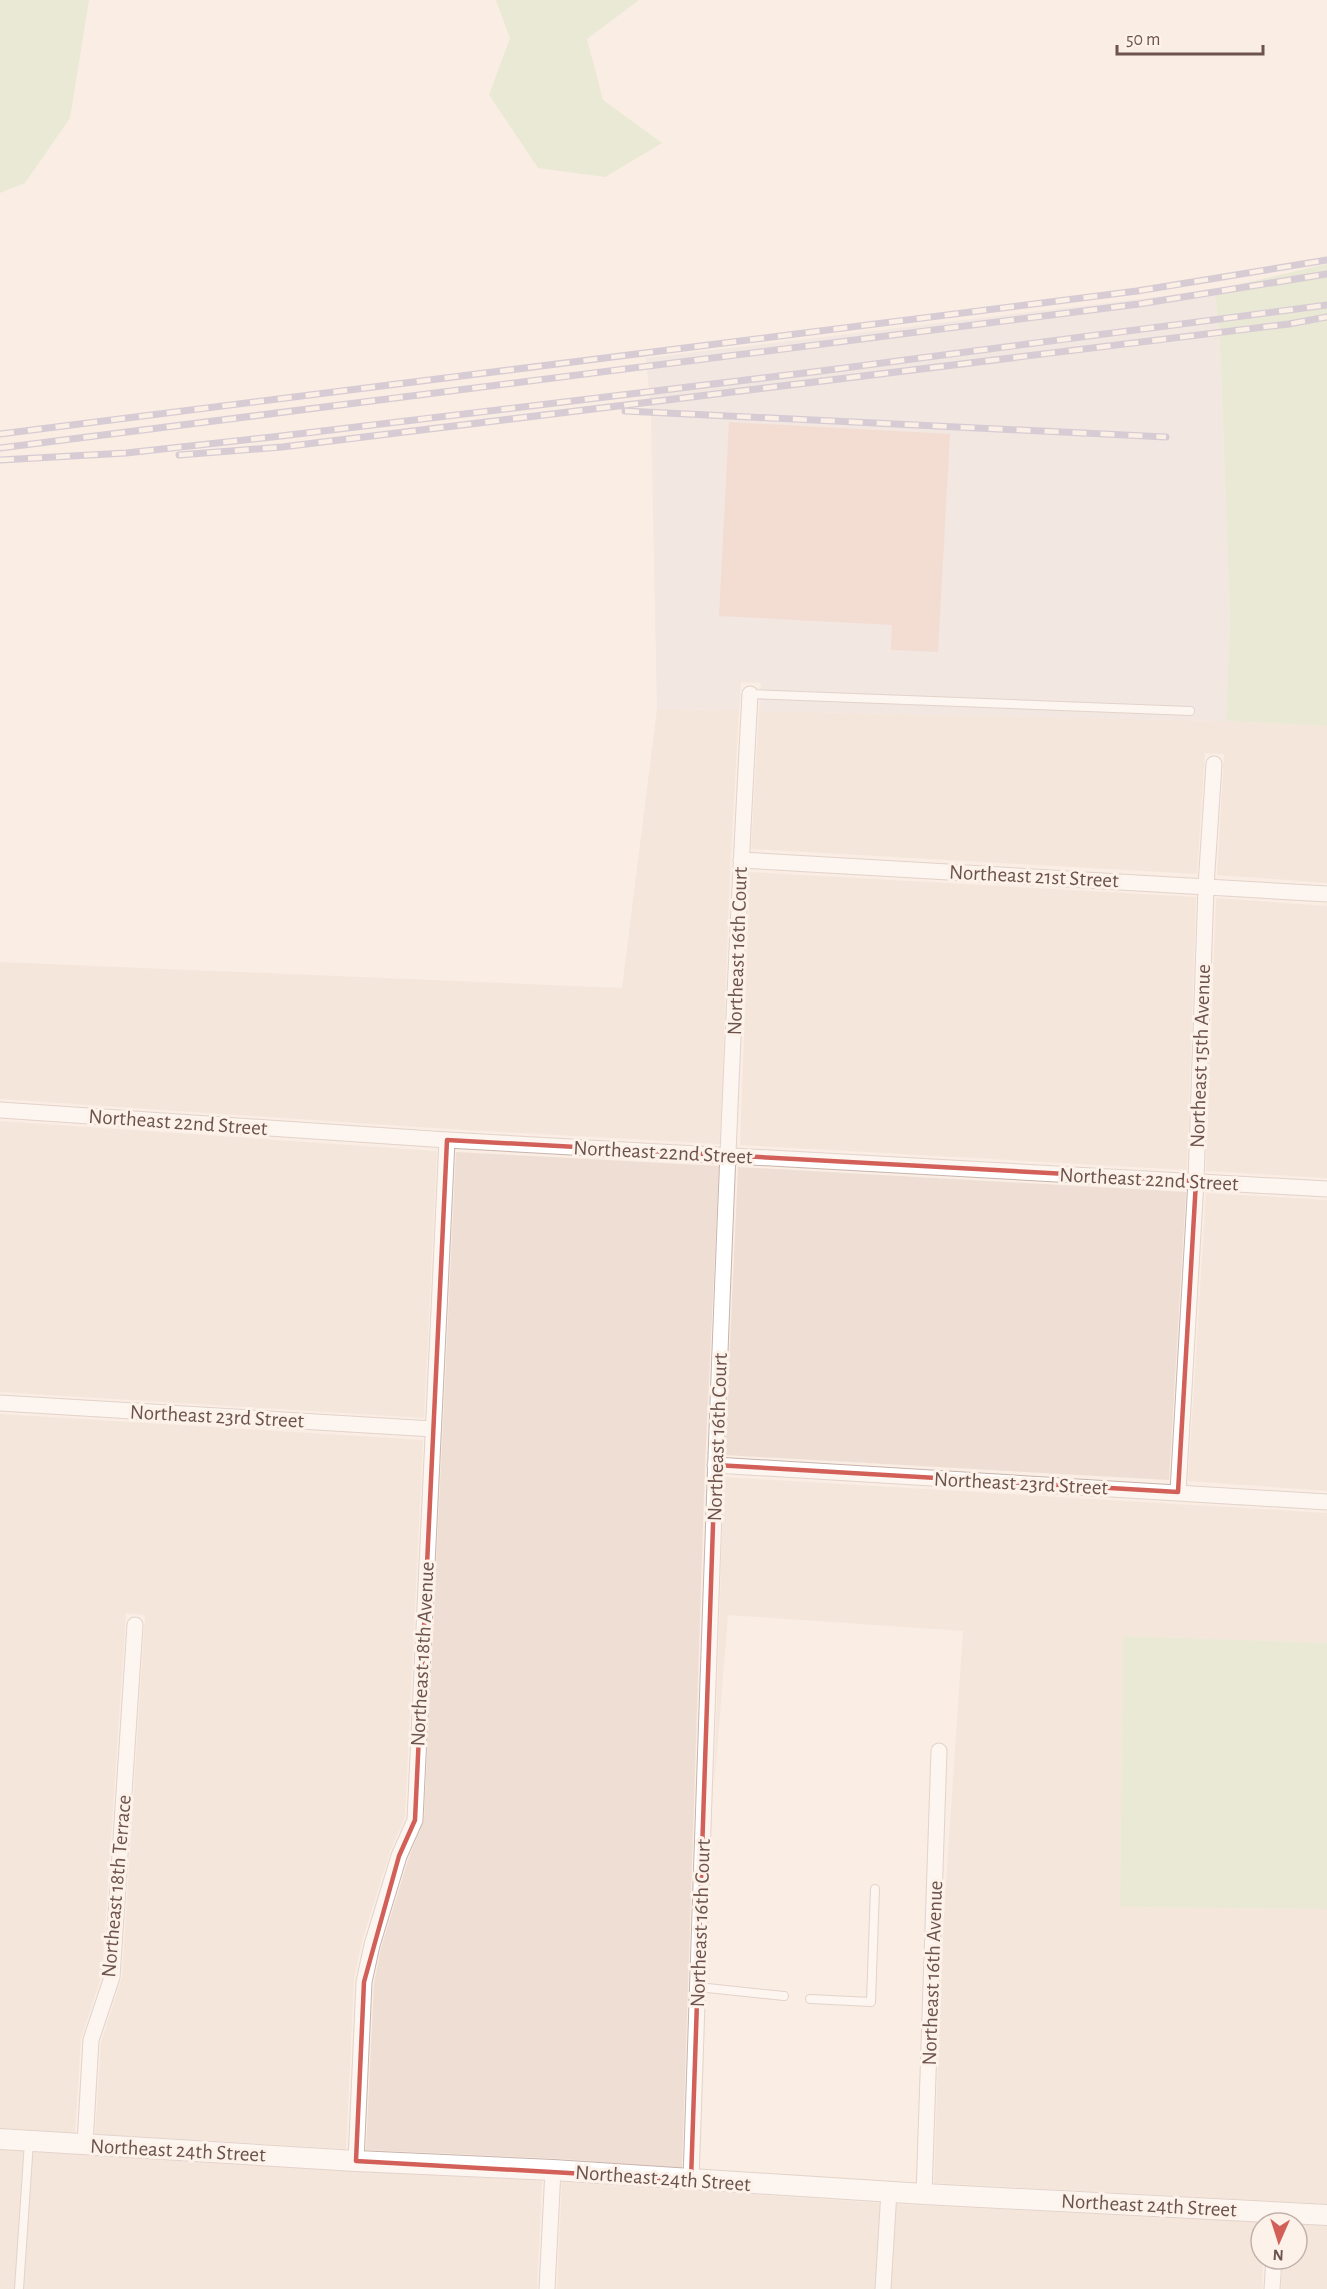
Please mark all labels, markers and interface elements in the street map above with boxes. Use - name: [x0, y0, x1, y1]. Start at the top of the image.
- scale bar: [1117, 18, 1262, 56]
- text: 50 m: [1126, 31, 1160, 49]
- street label: Northeast 21st Street: [949, 862, 1120, 891]
- street label: Northeast 16th Court: [724, 866, 751, 1036]
- street label: Northeast 15th Avenue: [1187, 964, 1214, 1148]
- street label: Northeast 22nd Street: [88, 1106, 269, 1139]
- street label: Northeast 22nd Street: [573, 1137, 753, 1168]
- street label: Northeast 22nd Street: [1059, 1164, 1239, 1195]
- street label: Northeast 16th Court: [704, 1352, 731, 1522]
- street label: Northeast 23rd Street: [129, 1401, 305, 1432]
- street label: Northeast 23rd Street: [933, 1468, 1109, 1499]
- street label: Northeast 18th Avenue: [407, 1561, 438, 1747]
- street label: Northeast 18th Terrace: [98, 1794, 135, 1978]
- street label: Northeast 16th Court: [687, 1838, 714, 2008]
- street label: Northeast 16th Avenue: [919, 1880, 946, 2066]
- street label: Northeast 24th Street: [90, 2135, 267, 2166]
- street label: Northeast 24th Street: [574, 2162, 752, 2195]
- street label: Northeast 24th Street: [1061, 2190, 1238, 2221]
- north arrow: [1249, 2211, 1309, 2271]
- text: N: [1272, 2247, 1284, 2263]

